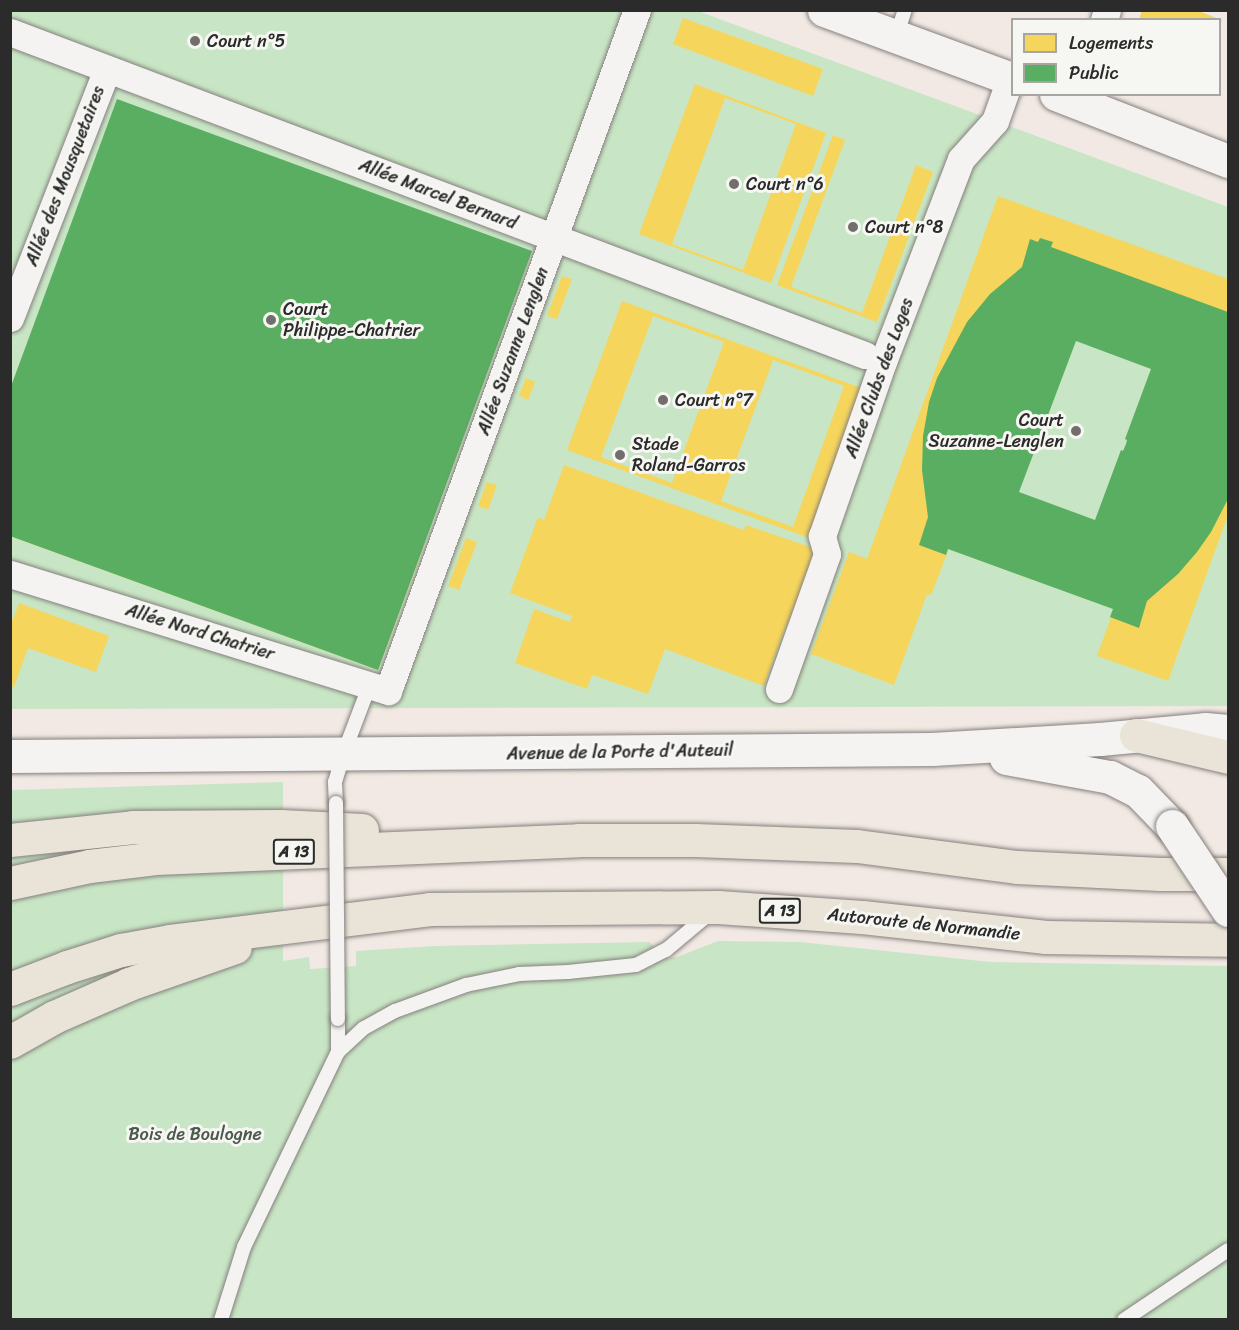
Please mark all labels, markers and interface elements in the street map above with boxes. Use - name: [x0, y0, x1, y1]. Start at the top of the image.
- legend: [1011, 18, 1221, 96]
- text: Logements: [1069, 27, 1153, 59]
- place label: Court n°5: [207, 30, 285, 52]
- marker: Court n°5: [188, 34, 202, 48]
- text: Public: [1069, 57, 1119, 89]
- street label: Allée des Mousquetaires: [20, 82, 110, 270]
- street label: Allée Marcel Bernard: [356, 154, 520, 234]
- place label: Court n°6: [746, 173, 824, 195]
- marker: Court n°6: [727, 177, 741, 191]
- place label: Court n°8: [865, 216, 943, 238]
- marker: Court n°8: [846, 220, 860, 234]
- street label: Allée Suzanne Lenglen: [473, 264, 553, 438]
- street label: Allée Clubs des Loges: [840, 295, 918, 461]
- place label: Court Philippe-Chatrier: [283, 299, 420, 342]
- marker: Court Philippe-Chatrier: [264, 313, 278, 327]
- place label: Court n°7: [675, 389, 753, 411]
- marker: Court n°7: [656, 393, 670, 407]
- place label: Court Suzanne-Lenglen: [929, 410, 1064, 452]
- marker: Court Suzanne-Lenglen: [1069, 424, 1083, 438]
- place label: Stade Roland-Garros: [632, 434, 745, 476]
- marker: Stade Roland-Garros: [613, 448, 627, 462]
- street label: Allée Nord Chatrier: [123, 599, 277, 665]
- street label: Avenue de la Porte d'Auteuil: [506, 739, 734, 765]
- road number: A 13: [272, 839, 316, 865]
- road number: A 13: [758, 898, 802, 924]
- street label: Autoroute de Normandie: [826, 903, 1022, 945]
- park label: Bois de Boulogne: [128, 1123, 262, 1145]

